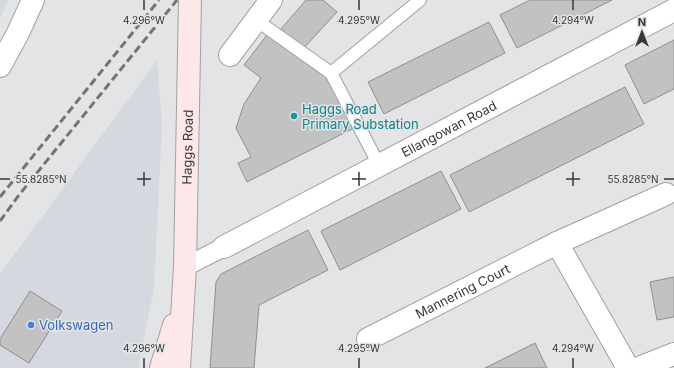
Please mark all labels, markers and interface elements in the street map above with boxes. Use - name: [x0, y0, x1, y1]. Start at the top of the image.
- north arrow: [622, 12, 662, 52]
- text: 4.296°W: [123, 14, 165, 26]
- text: 4.295°W: [338, 14, 380, 26]
- text: 4.294°W: [552, 14, 594, 26]
- text: N: [638, 15, 646, 29]
- street label: Ellangowan Road: [398, 97, 499, 160]
- place label: Haggs Road Primary Substation: [302, 101, 419, 132]
- street label: Haggs Road: [179, 110, 196, 185]
- marker: Haggs Road Primary Substation: [289, 111, 299, 121]
- text: 55.8285°N: [15, 173, 67, 185]
- text: 55.8285°N: [607, 173, 659, 185]
- street label: Mannering Court: [413, 260, 512, 322]
- place label: Volkswagen: [39, 317, 113, 333]
- marker: Volkswagen: [26, 320, 36, 330]
- text: 4.296°W: [123, 342, 165, 354]
- text: 4.295°W: [338, 342, 380, 354]
- text: 4.294°W: [552, 342, 594, 354]

